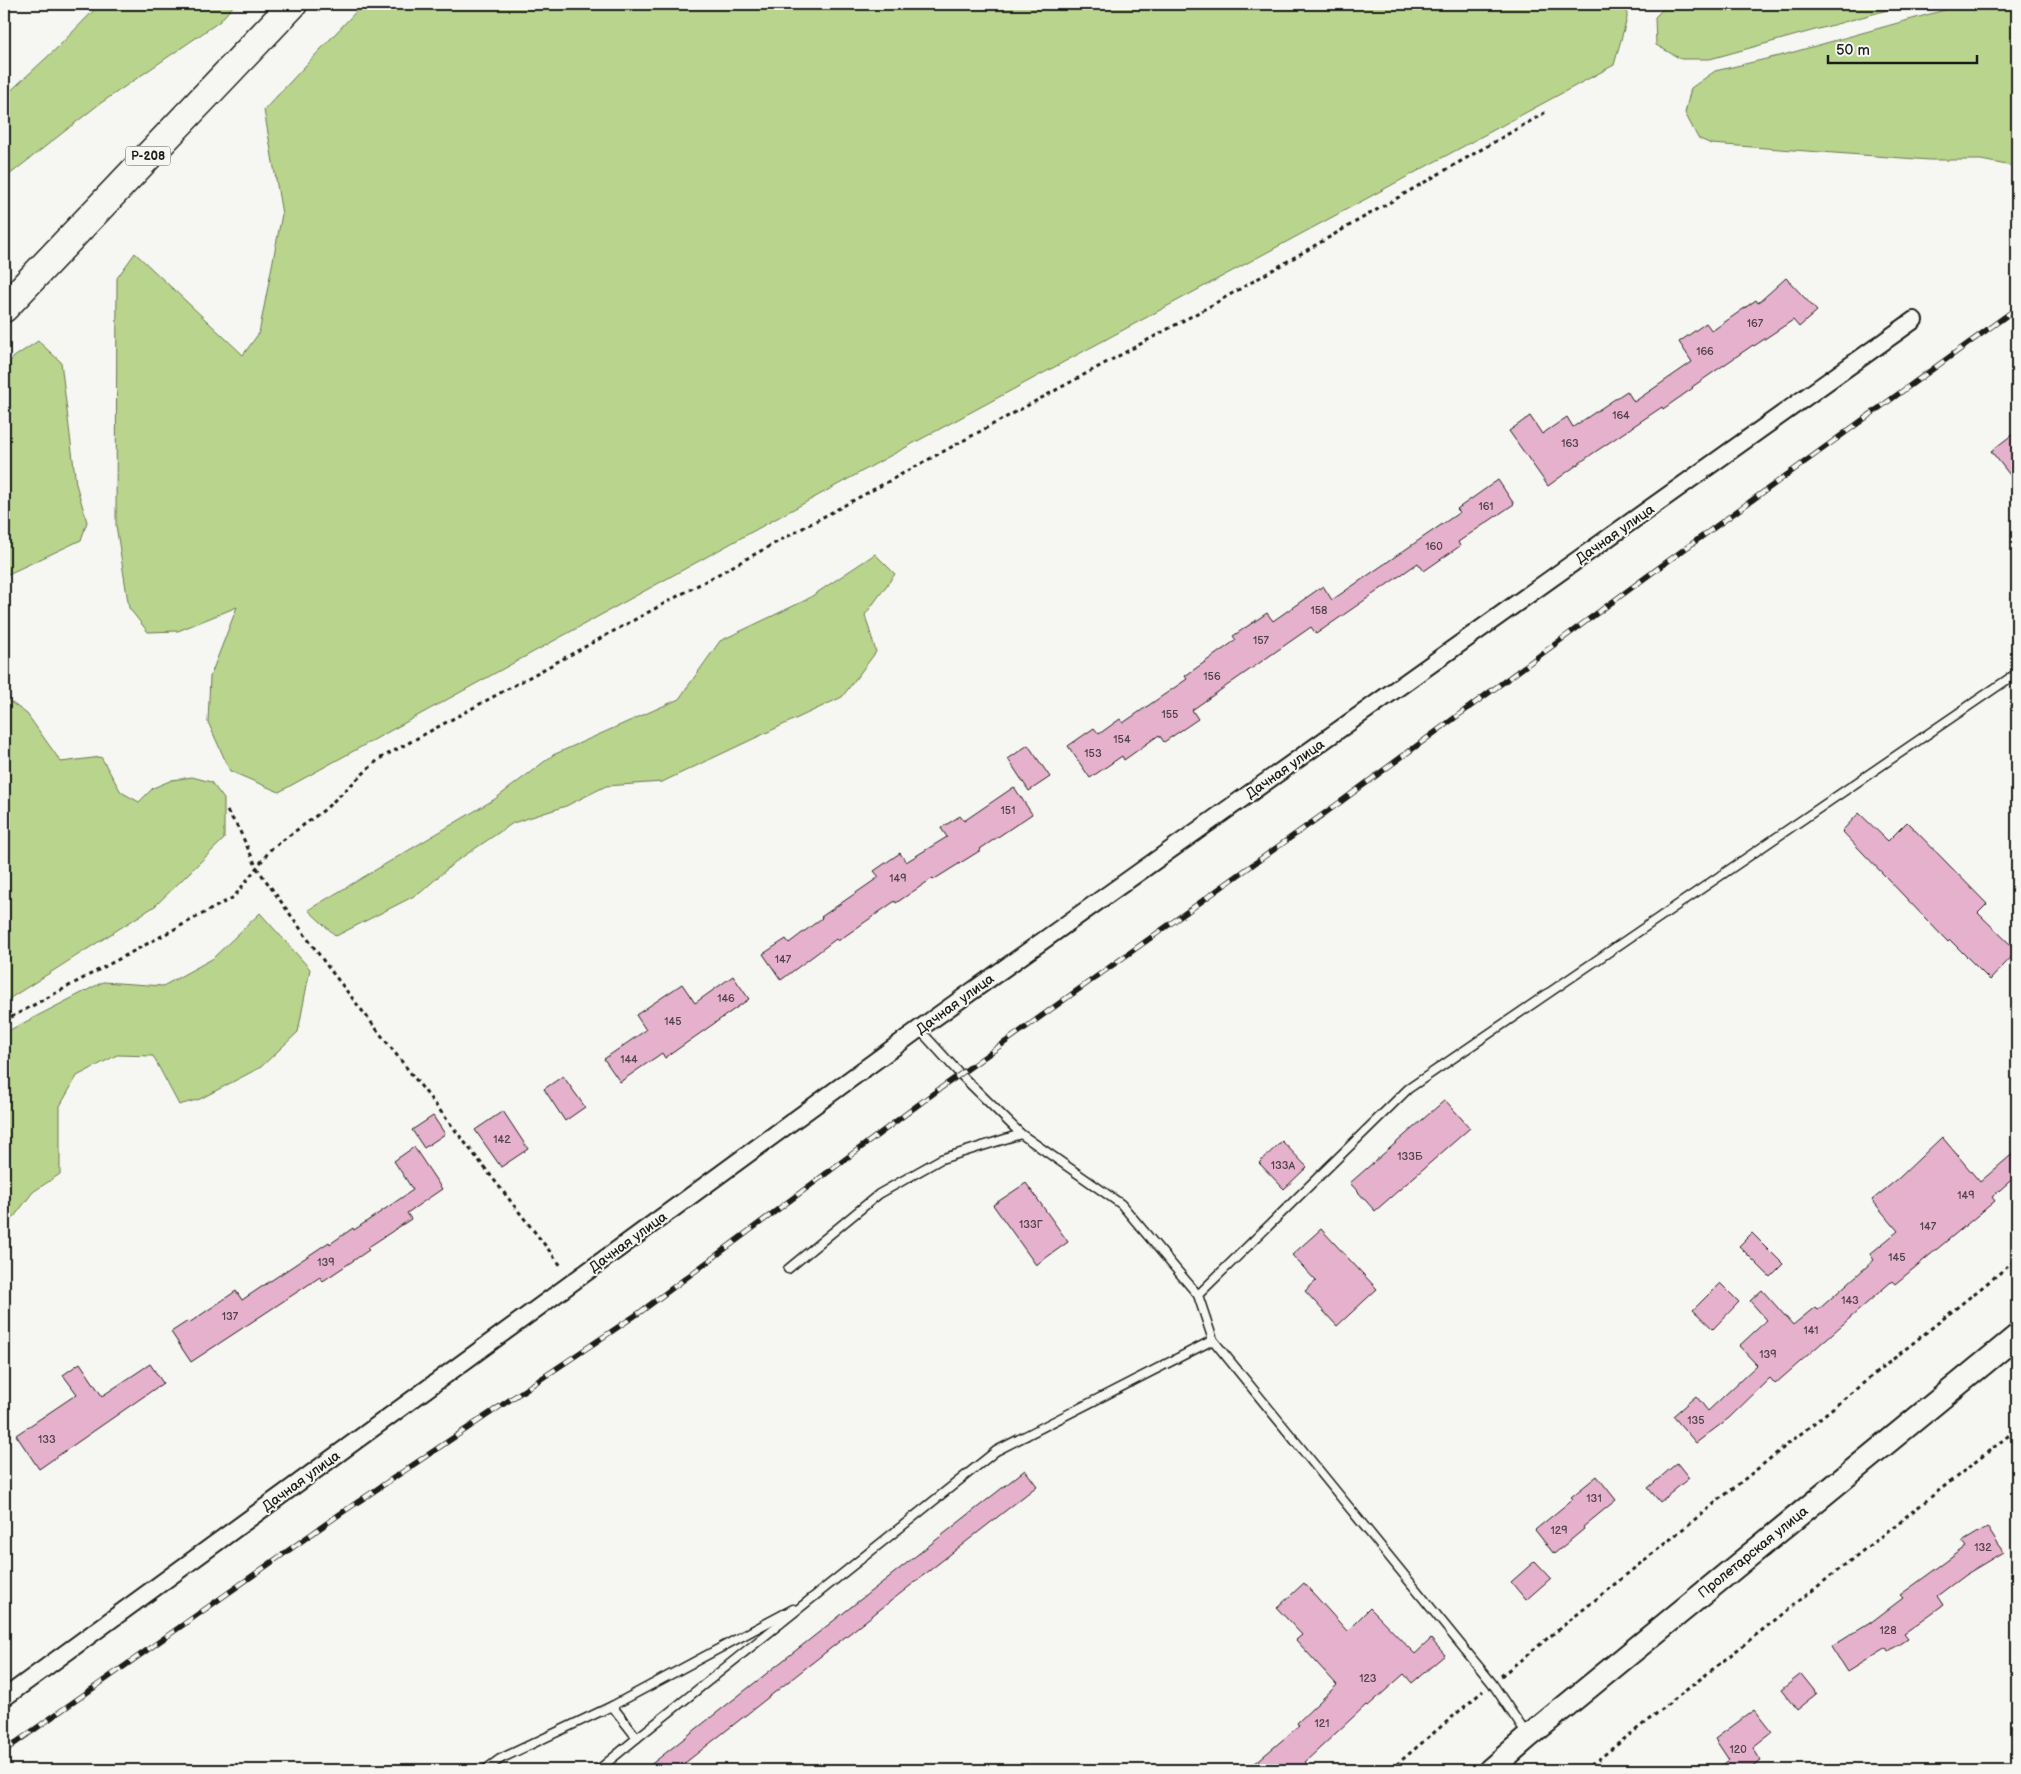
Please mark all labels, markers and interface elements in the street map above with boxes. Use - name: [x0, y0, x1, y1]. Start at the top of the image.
- scale bar: [1828, 32, 1977, 64]
- text: 50 m: [1836, 41, 1870, 60]
- road number: Р-208: [126, 146, 170, 166]
- house number: 167: [1747, 317, 1764, 330]
- house number: 166: [1696, 345, 1714, 358]
- house number: 164: [1612, 409, 1630, 422]
- house number: 163: [1561, 437, 1579, 450]
- house number: 161: [1478, 500, 1494, 513]
- street label: Дачная улица: [1572, 500, 1658, 567]
- house number: 160: [1425, 540, 1443, 553]
- house number: 158: [1311, 604, 1327, 617]
- house number: 157: [1253, 634, 1270, 647]
- house number: 156: [1203, 670, 1221, 683]
- house number: 155: [1162, 708, 1178, 721]
- house number: 154: [1113, 733, 1131, 746]
- street label: Дачная улица: [1242, 735, 1328, 802]
- house number: 153: [1084, 747, 1102, 760]
- house number: 151: [1001, 804, 1015, 817]
- house number: 149: [889, 872, 907, 885]
- house number: 147: [775, 953, 792, 966]
- street label: Дачная улица: [913, 970, 998, 1038]
- house number: 146: [717, 992, 735, 1005]
- house number: 145: [664, 1015, 682, 1028]
- house number: 144: [620, 1053, 638, 1066]
- house number: 142: [493, 1133, 511, 1146]
- house number: 133Б: [1397, 1150, 1423, 1163]
- house number: 133А: [1271, 1159, 1296, 1172]
- house number: 149: [1957, 1189, 1975, 1202]
- street label: Дачная улица: [586, 1208, 671, 1276]
- house number: 133Г: [1019, 1218, 1043, 1231]
- house number: 147: [1920, 1220, 1937, 1233]
- house number: 145: [1888, 1251, 1906, 1264]
- house number: 139: [317, 1256, 335, 1269]
- house number: 143: [1841, 1294, 1859, 1307]
- house number: 137: [222, 1310, 239, 1323]
- house number: 141: [1803, 1324, 1819, 1337]
- house number: 139: [1759, 1348, 1777, 1361]
- house number: 135: [1687, 1414, 1705, 1427]
- house number: 133: [38, 1433, 56, 1446]
- street label: Дачная улица: [259, 1447, 344, 1515]
- house number: 131: [1586, 1492, 1602, 1505]
- street label: Пролетарская улица: [1695, 1502, 1812, 1602]
- house number: 129: [1550, 1524, 1568, 1537]
- house number: 132: [1974, 1541, 1992, 1554]
- house number: 128: [1879, 1624, 1897, 1637]
- house number: 123: [1359, 1672, 1377, 1685]
- house number: 121: [1315, 1717, 1329, 1730]
- house number: 120: [1729, 1743, 1747, 1756]

